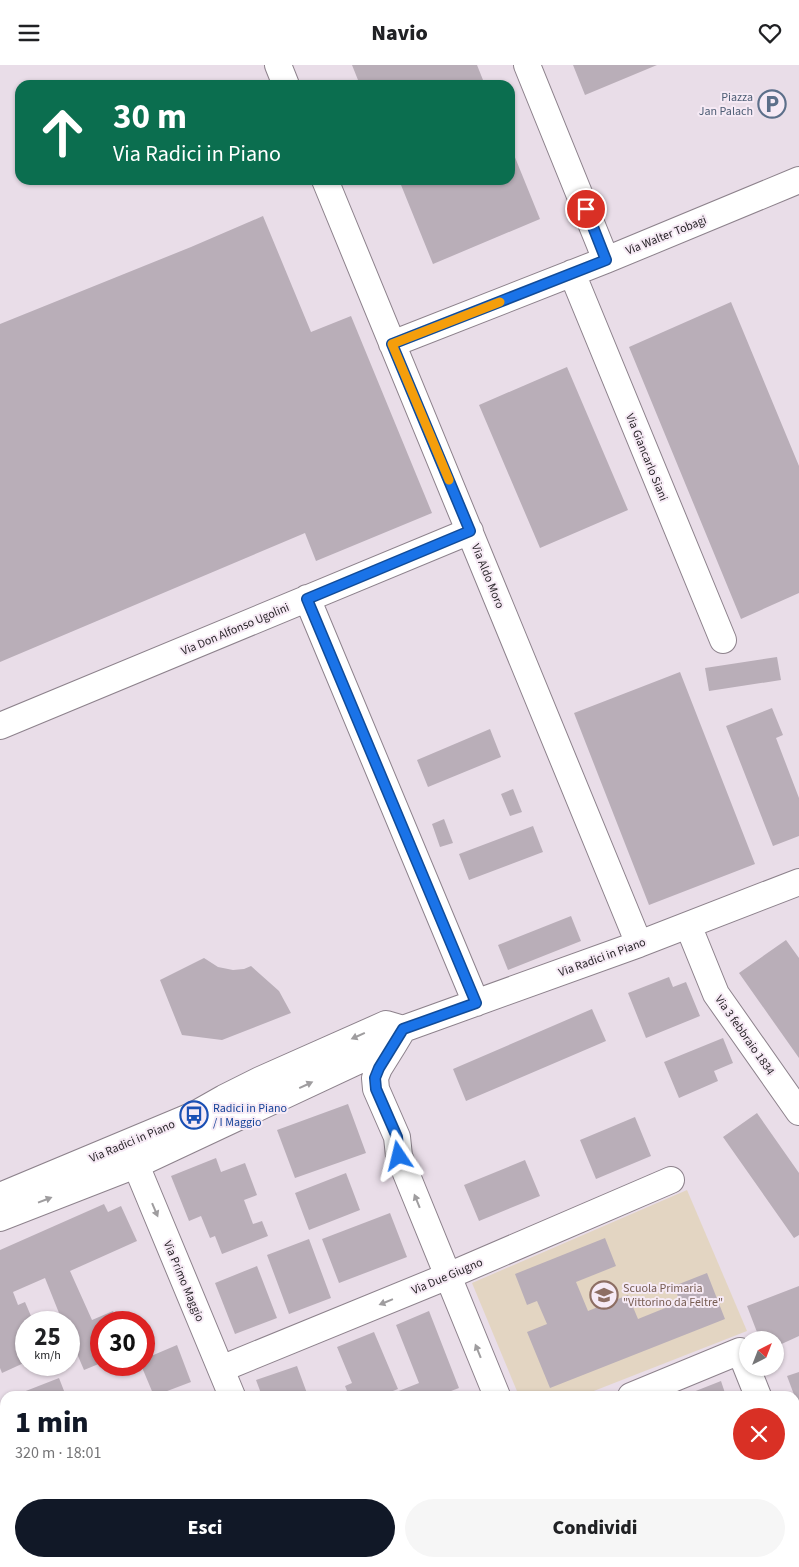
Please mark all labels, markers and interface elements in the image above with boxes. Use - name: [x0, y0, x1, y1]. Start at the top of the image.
- text: Navio: [371, 17, 428, 49]
- icon: menu: [15, 19, 43, 47]
- icon: heart: [756, 19, 784, 47]
- place label: Piazza Jan Palach: [699, 89, 753, 120]
- parking icon: Piazza Jan Palach: [757, 89, 787, 119]
- text: 30 m: [113, 92, 187, 142]
- icon: ahead: [30, 100, 95, 165]
- text: Via Radici in Piano: [113, 138, 281, 170]
- pin: [565, 188, 607, 230]
- icon: arrive: [572, 195, 600, 223]
- street label: Via Walter Tobagi: [623, 211, 709, 259]
- street label: Via Giancarlo Siani: [621, 411, 672, 504]
- street label: Via Aldo Moro: [467, 541, 508, 611]
- street label: Via Don Alfonso Ugolini: [179, 599, 292, 660]
- street label: Via Radici in Piano: [556, 934, 648, 981]
- street label: Via 3 febbraio 1834: [711, 992, 779, 1079]
- one-way arrow: [351, 1033, 365, 1041]
- one-way arrow: [299, 1081, 313, 1089]
- bus stop icon: Radici in Piano / I Maggio: [179, 1100, 209, 1130]
- place label: Radici in Piano / I Maggio: [213, 1100, 287, 1131]
- street label: Via Radici in Piano: [87, 1116, 178, 1167]
- position arrow: [372, 1129, 424, 1181]
- one-way arrow: [413, 1193, 420, 1208]
- one-way arrow: [38, 1196, 53, 1203]
- one-way arrow: [151, 1203, 159, 1217]
- street label: Via Primo Maggio: [159, 1238, 208, 1324]
- street label: Via Due Giugno: [409, 1254, 485, 1299]
- school or university icon: Scuola Primaria "Vittorino da Feltre": [589, 1280, 619, 1310]
- place label: Scuola Primaria "Vittorino da Feltre": [623, 1280, 723, 1311]
- one-way arrow: [379, 1298, 393, 1306]
- speed limit sign: 30: [90, 1311, 155, 1376]
- text: 25: [34, 1319, 61, 1355]
- north arrow: [739, 1331, 784, 1376]
- map controls: [739, 1331, 784, 1376]
- one-way arrow: [474, 1343, 482, 1358]
- text: km/h: [34, 1347, 61, 1364]
- text: 1 min: [15, 1401, 89, 1444]
- button: close: [733, 1408, 785, 1460]
- text: 320 m · 18:01: [15, 1442, 102, 1464]
- button: Esci: [15, 1499, 395, 1557]
- button: Condividi: [405, 1499, 785, 1557]

